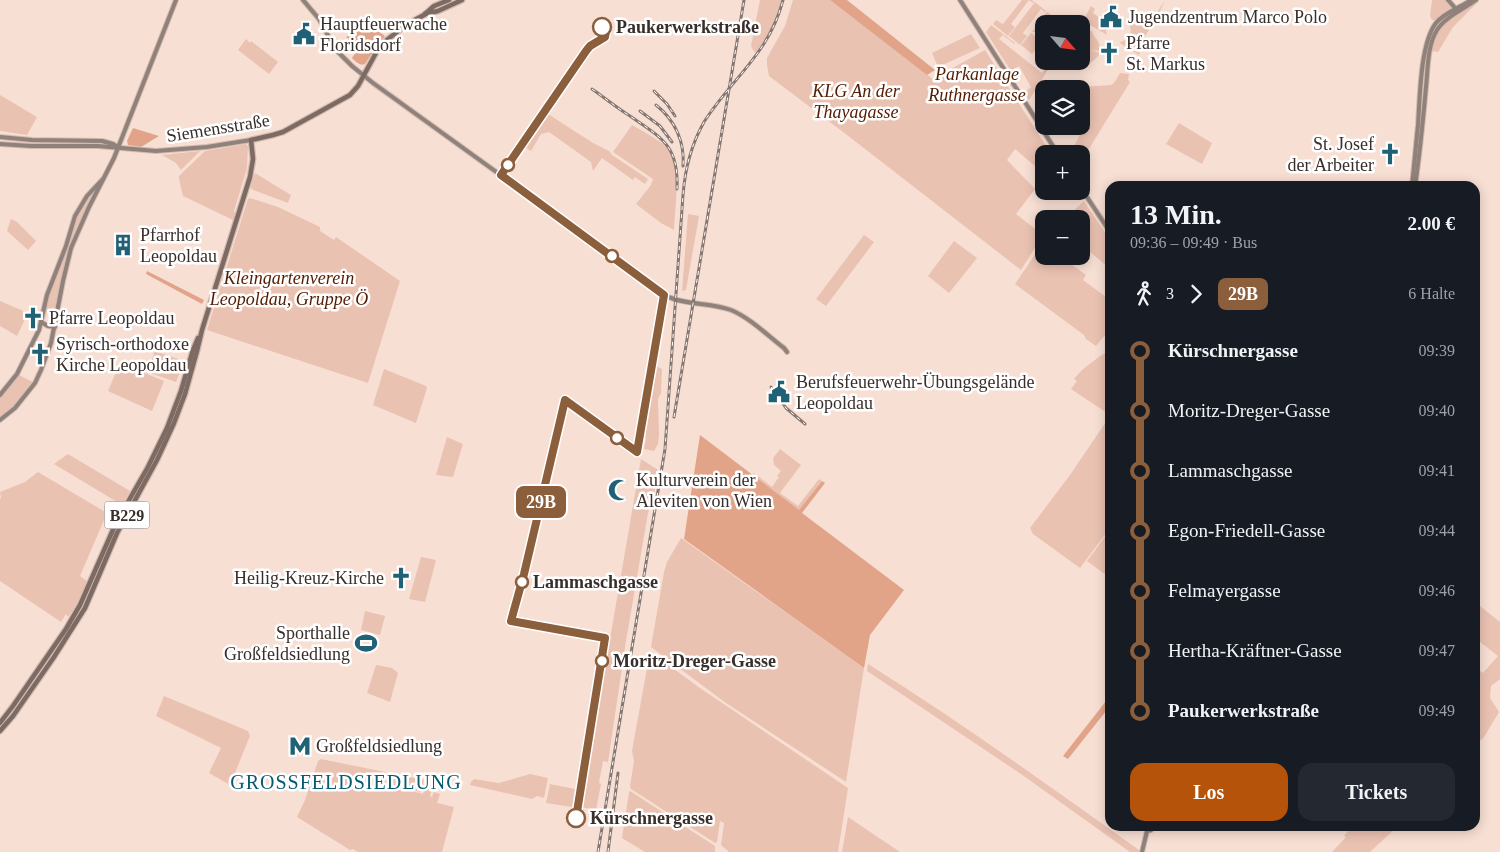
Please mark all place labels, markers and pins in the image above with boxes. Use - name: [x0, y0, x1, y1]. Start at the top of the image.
- public building icon: Jugendzentrum Marco Polo: [1098, 4, 1124, 30]
- place label: Jugendzentrum Marco Polo: [1128, 7, 1327, 27]
- place label: Hauptfeuerwache Floridsdorf: [320, 14, 447, 55]
- marker: Paukerwerkstraße: [592, 17, 612, 37]
- place label: Paukerwerkstraße: [616, 17, 759, 37]
- public building icon: Hauptfeuerwache Floridsdorf: [291, 21, 317, 47]
- place label: Pfarre St. Markus: [1126, 33, 1205, 74]
- church icon: Pfarre St. Markus: [1096, 40, 1122, 66]
- place label: St. Josef der Arbeiter: [1288, 134, 1374, 175]
- church icon: St. Josef der Arbeiter: [1377, 141, 1403, 167]
- unlabelled marker: [501, 158, 515, 172]
- place label: Pfarrhof Leopoldau: [140, 225, 217, 266]
- building icon: Pfarrhof Leopoldau: [110, 232, 136, 258]
- unlabelled marker: [605, 249, 619, 263]
- church icon: Pfarre Leopoldau: [20, 305, 46, 331]
- place label: Pfarre Leopoldau: [49, 308, 174, 328]
- place label: Syrisch-orthodoxe Kirche Leopoldau: [56, 334, 189, 375]
- church icon: Syrisch-orthodoxe Kirche Leopoldau: [27, 341, 53, 367]
- place label: Berufsfeuerwehr-Übungsgelände Leopoldau: [796, 372, 1035, 413]
- public building icon: Berufsfeuerwehr-Übungsgelände Leopoldau: [766, 379, 792, 405]
- unlabelled marker: [610, 431, 624, 445]
- place label: Kulturverein der Aleviten von Wien: [636, 470, 772, 511]
- mosque icon: Kulturverein der Aleviten von Wien: [606, 477, 632, 503]
- church icon: Heilig-Kreuz-Kirche: [388, 565, 414, 591]
- place label: Heilig-Kreuz-Kirche: [234, 568, 384, 588]
- place label: Lammaschgasse: [533, 572, 658, 592]
- marker: Lammaschgasse: [515, 575, 529, 589]
- place label: Sporthalle Großfeldsiedlung: [224, 623, 350, 664]
- sports icon: Sporthalle Großfeldsiedlung: [353, 630, 379, 656]
- place label: Moritz-Dreger-Gasse: [613, 651, 776, 671]
- marker: Moritz-Dreger-Gasse: [595, 654, 609, 668]
- metro station icon: Großfeldsiedlung: [287, 733, 313, 759]
- place label: Großfeldsiedlung: [316, 736, 442, 756]
- marker: Kürschnergasse: [566, 808, 586, 828]
- place label: Kürschnergasse: [590, 808, 713, 828]

